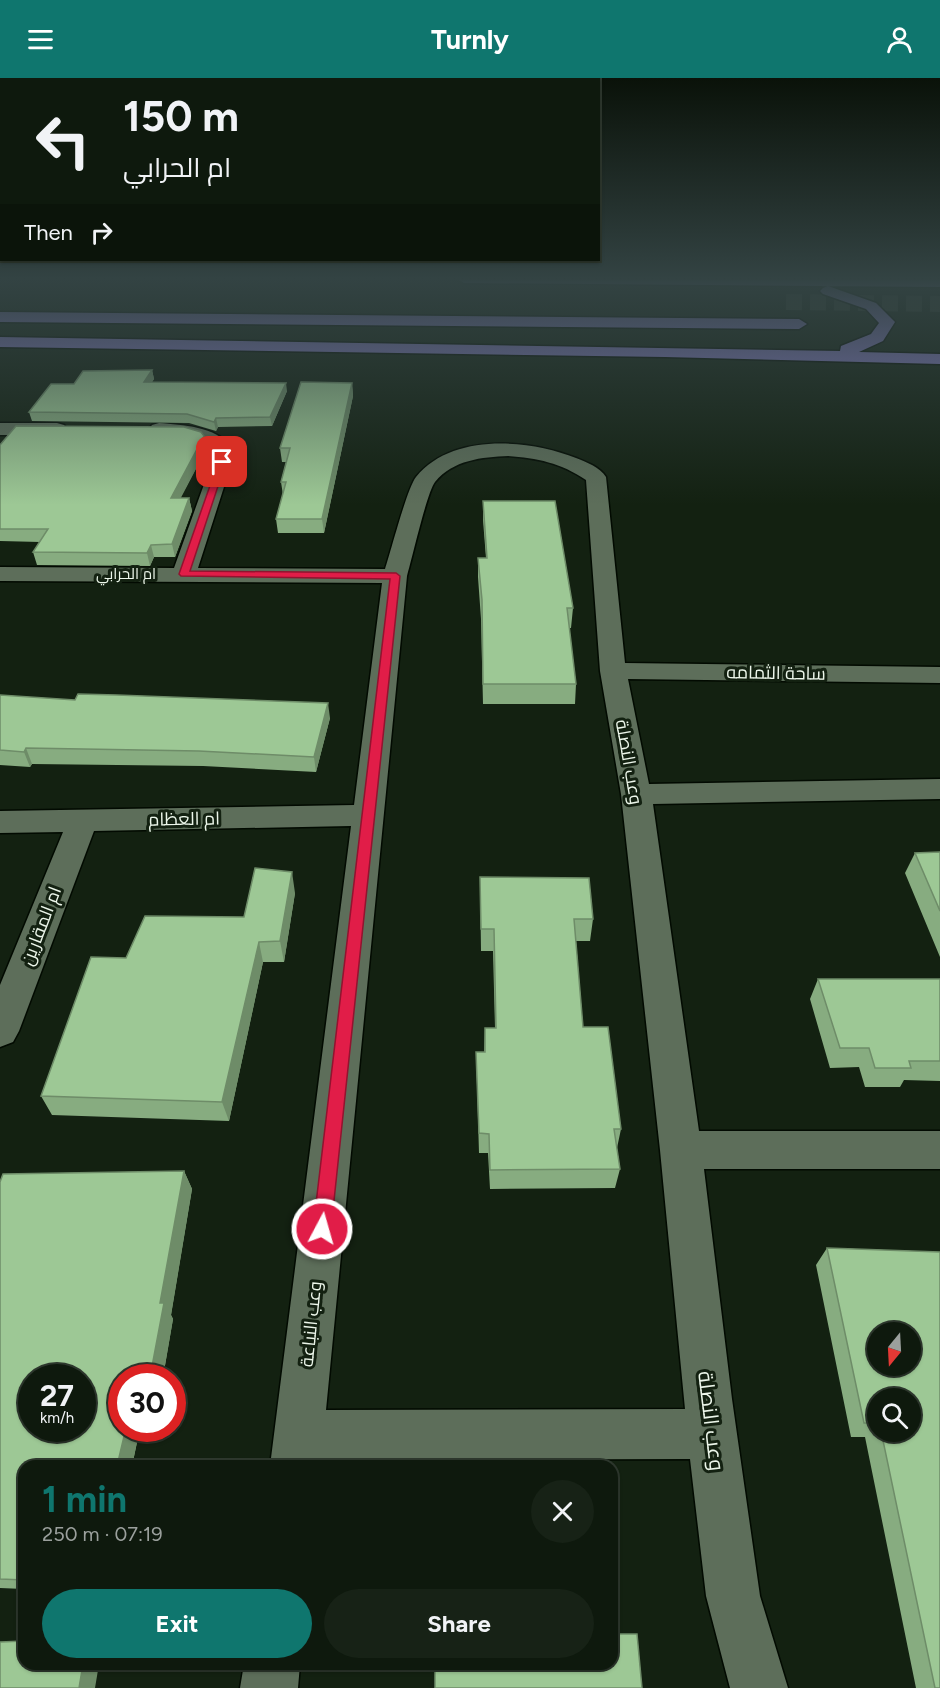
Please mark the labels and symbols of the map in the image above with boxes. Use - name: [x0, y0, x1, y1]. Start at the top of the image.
- pin: [196, 436, 247, 487]
- street label: ام الحرابي: [96, 565, 156, 586]
- street label: ساحة الثمامه: [726, 661, 826, 685]
- street label: وعب النصلة: [611, 718, 647, 806]
- street label: ام العظام: [148, 807, 220, 832]
- street label: ام المقارين: [16, 883, 67, 969]
- position arrow: [290, 1197, 354, 1261]
- street label: وعب النباعة: [296, 1280, 326, 1368]
- north arrow: [867, 1322, 921, 1376]
- speed limit sign: 30: [108, 1364, 186, 1442]
- street label: وعب النصلة: [693, 1370, 730, 1472]

